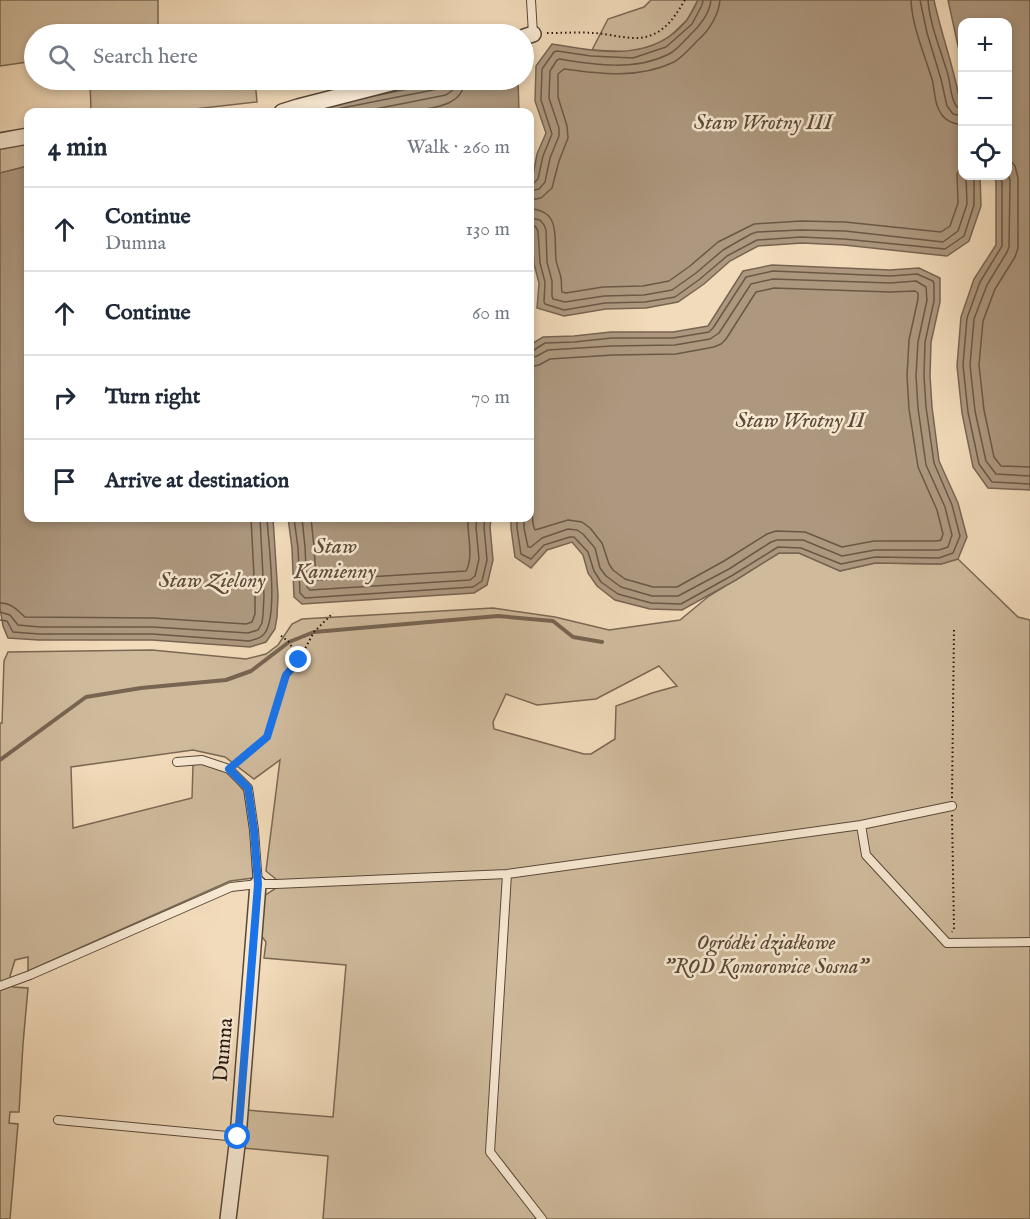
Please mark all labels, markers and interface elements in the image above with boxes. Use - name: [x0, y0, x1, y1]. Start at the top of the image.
- map controls: [958, 18, 1012, 180]
- button: +: [958, 18, 1012, 72]
- search box: [24, 24, 534, 90]
- icon: search: [45, 41, 78, 74]
- text: Search here: [93, 43, 198, 71]
- button: −: [958, 72, 1012, 126]
- water label: Staw Wrotny III: [694, 109, 834, 137]
- button: locate: [958, 126, 1012, 180]
- text: 4 min: [48, 131, 107, 164]
- text: Walk · 260 m: [407, 135, 510, 160]
- text: Continue: [105, 203, 191, 231]
- icon: ahead: [48, 213, 81, 246]
- text: 130 m: [465, 217, 510, 242]
- text: Dumna: [105, 231, 166, 256]
- icon: ahead: [48, 297, 81, 330]
- text: Continue: [105, 299, 191, 327]
- text: 60 m: [472, 301, 510, 326]
- icon: right: [48, 381, 81, 414]
- text: Turn right: [105, 383, 200, 411]
- text: 70 m: [471, 385, 510, 410]
- water label: Staw Wrotny II: [735, 407, 867, 435]
- icon: arrive: [48, 465, 81, 498]
- text: Arrive at destination: [105, 467, 289, 495]
- water label: Staw Kamienny: [293, 533, 377, 586]
- water label: Staw Zielony: [158, 567, 266, 595]
- route end: [285, 646, 311, 672]
- park label: Ogródki działkowe "ROD Komorowice Sosna": [664, 930, 871, 981]
- street label: Dumna: [208, 1016, 240, 1083]
- route start: [224, 1123, 250, 1149]

